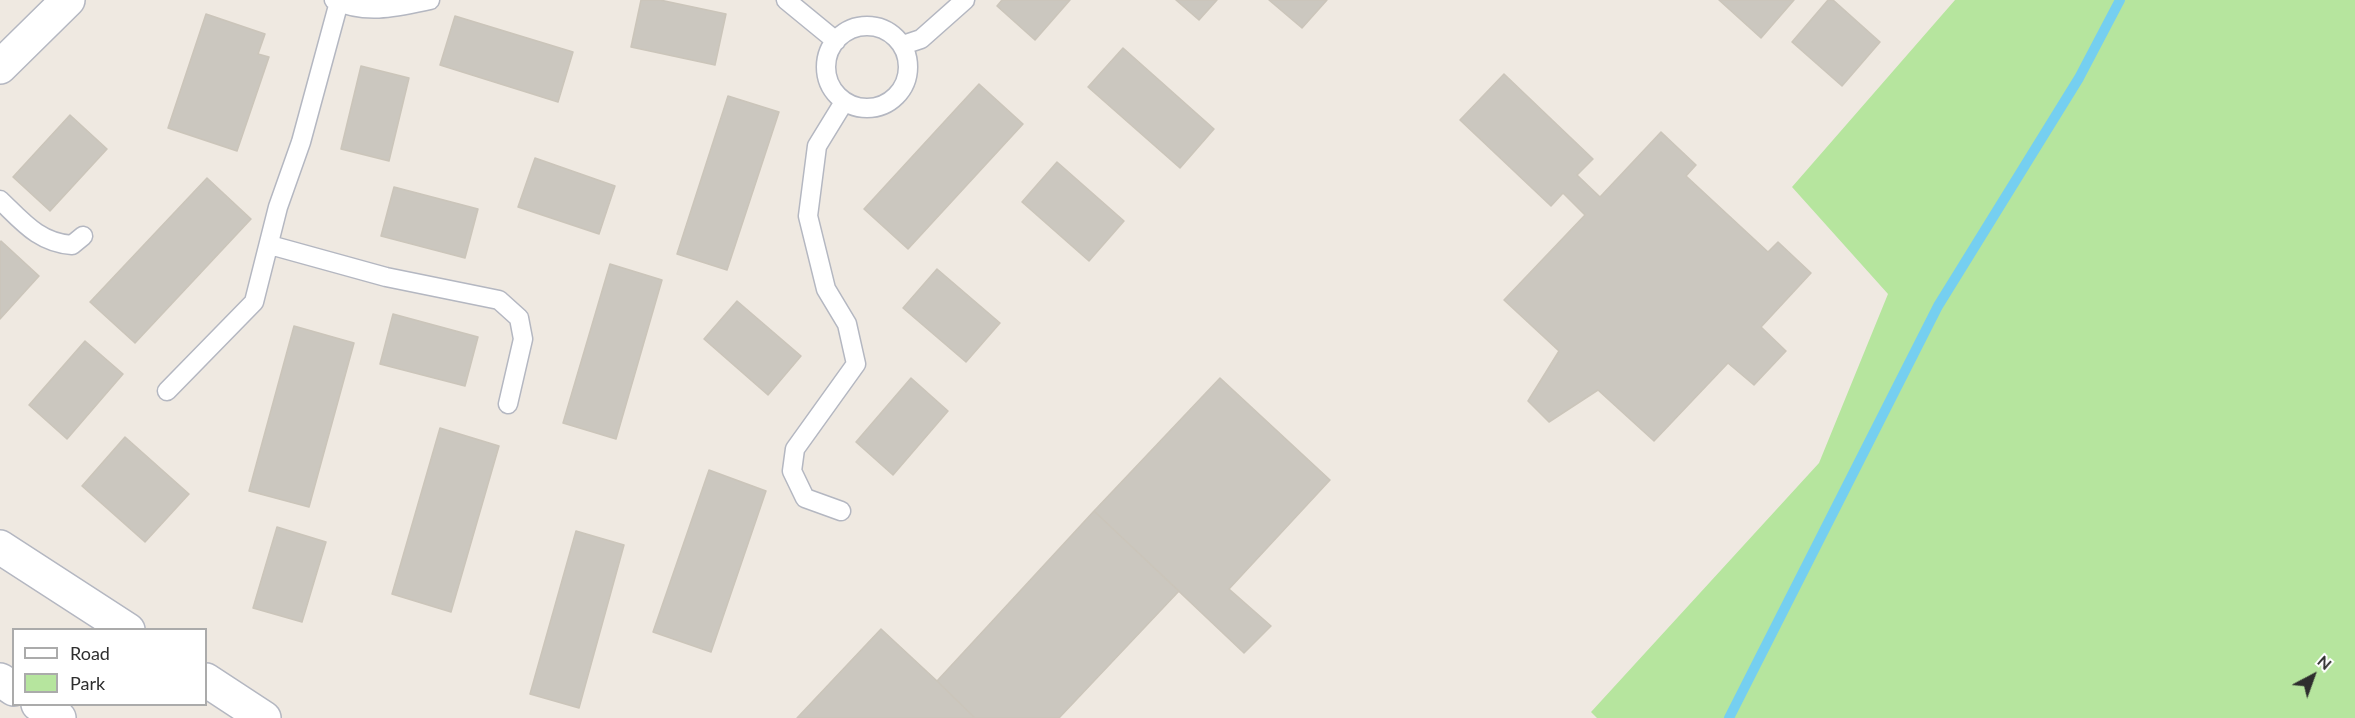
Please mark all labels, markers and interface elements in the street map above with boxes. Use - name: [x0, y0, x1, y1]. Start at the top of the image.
- legend: [12, 628, 207, 706]
- text: Road: [70, 642, 110, 664]
- north arrow: [2283, 646, 2343, 706]
- text: N: [2314, 651, 2336, 673]
- text: Park: [70, 672, 105, 694]

